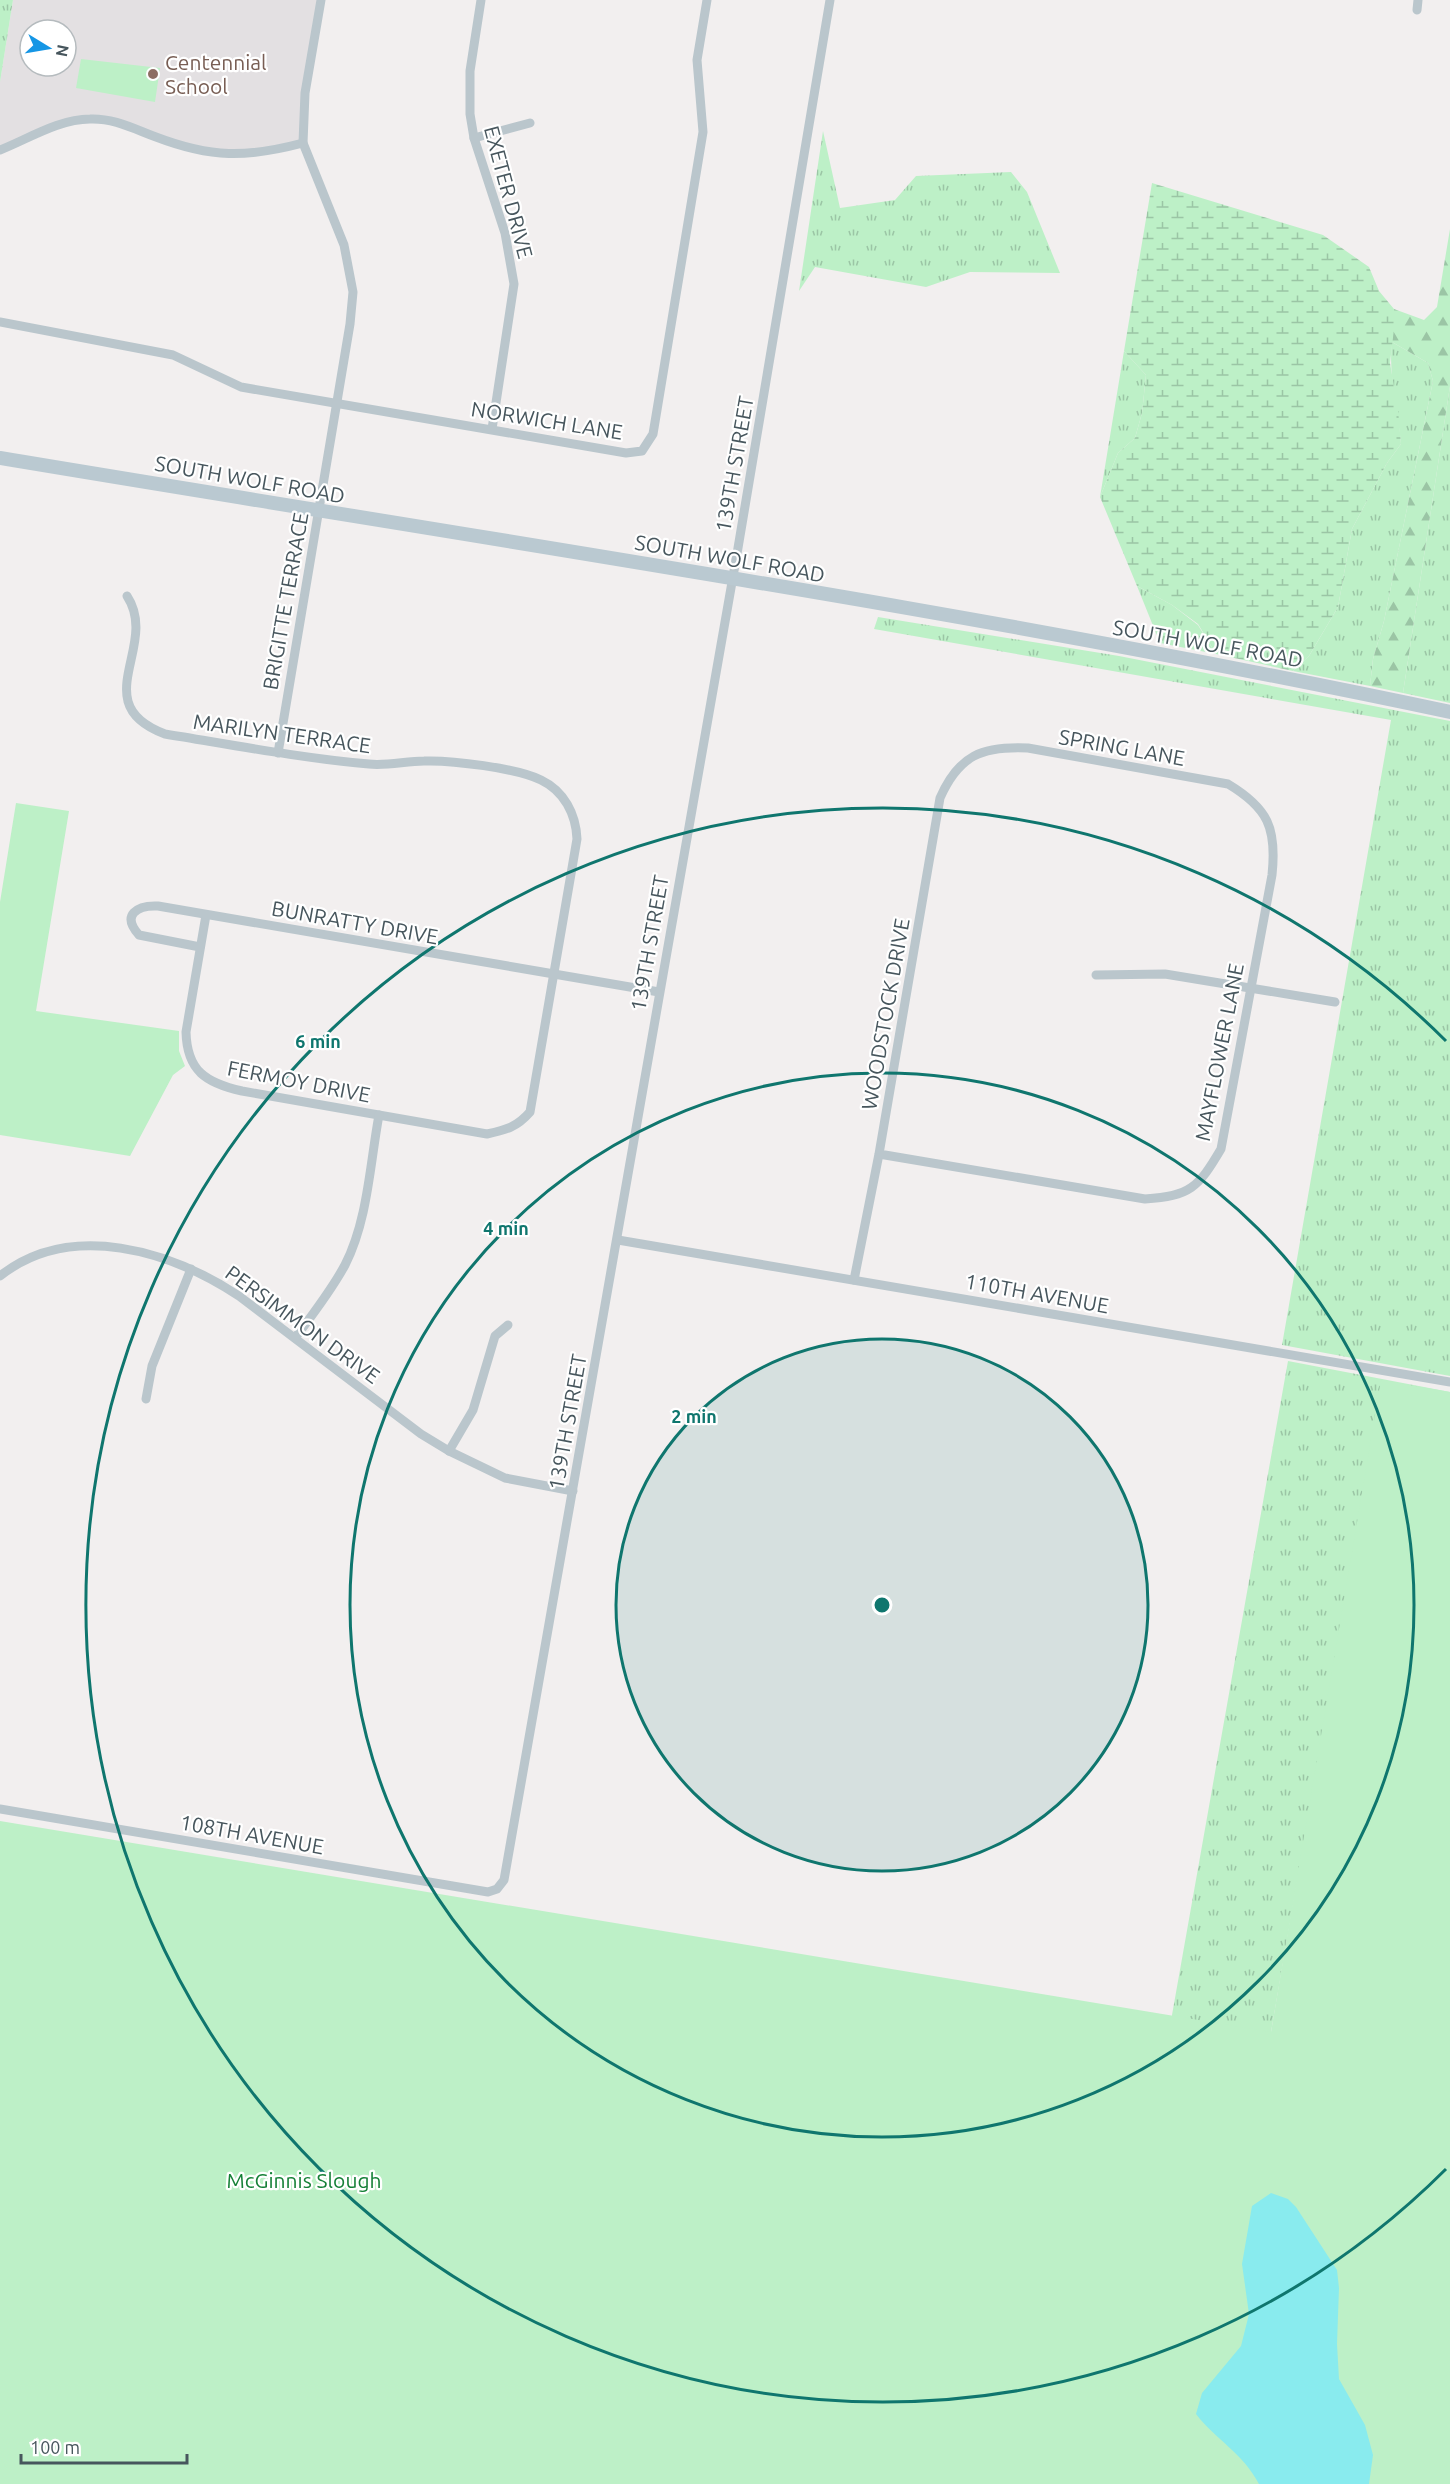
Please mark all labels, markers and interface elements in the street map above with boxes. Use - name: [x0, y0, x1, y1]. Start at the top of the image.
- north arrow: [18, 18, 78, 78]
- text: N: [53, 43, 73, 58]
- place label: Centennial School: [165, 50, 267, 98]
- marker: Centennial School: [146, 67, 160, 81]
- street label: EXETER DRIVE: [480, 123, 538, 261]
- street label: 139TH STREET: [710, 394, 758, 534]
- street label: NORWICH LANE: [469, 396, 625, 444]
- street label: SOUTH WOLF ROAD: [153, 450, 347, 508]
- street label: BRIGITTE TERRACE: [258, 510, 312, 692]
- street label: SOUTH WOLF ROAD: [633, 529, 827, 587]
- street label: SOUTH WOLF ROAD: [1111, 614, 1305, 672]
- street label: MARILYN TERRACE: [192, 709, 372, 757]
- street label: SPRING LANE: [1057, 724, 1187, 770]
- street label: 139TH STREET: [625, 873, 673, 1013]
- street label: BUNRATTY DRIVE: [270, 896, 440, 948]
- street label: WOODSTOCK DRIVE: [856, 916, 914, 1112]
- street label: MAYFLOWER LANE: [1190, 961, 1248, 1143]
- text: 6 min: [295, 1031, 341, 1051]
- street label: FERMOY DRIVE: [225, 1055, 373, 1107]
- text: 4 min: [483, 1218, 529, 1238]
- street label: PERSIMMON DRIVE: [221, 1260, 385, 1388]
- street label: 110TH AVENUE: [963, 1269, 1111, 1317]
- street label: 139TH STREET: [543, 1352, 591, 1492]
- text: 2 min: [671, 1406, 717, 1426]
- centre of rings: [872, 1595, 892, 1615]
- street label: 108TH AVENUE: [178, 1810, 326, 1858]
- park label: McGinnis Slough: [227, 2168, 381, 2192]
- scale bar: [21, 2427, 188, 2465]
- text: 100 m: [30, 2437, 80, 2457]

